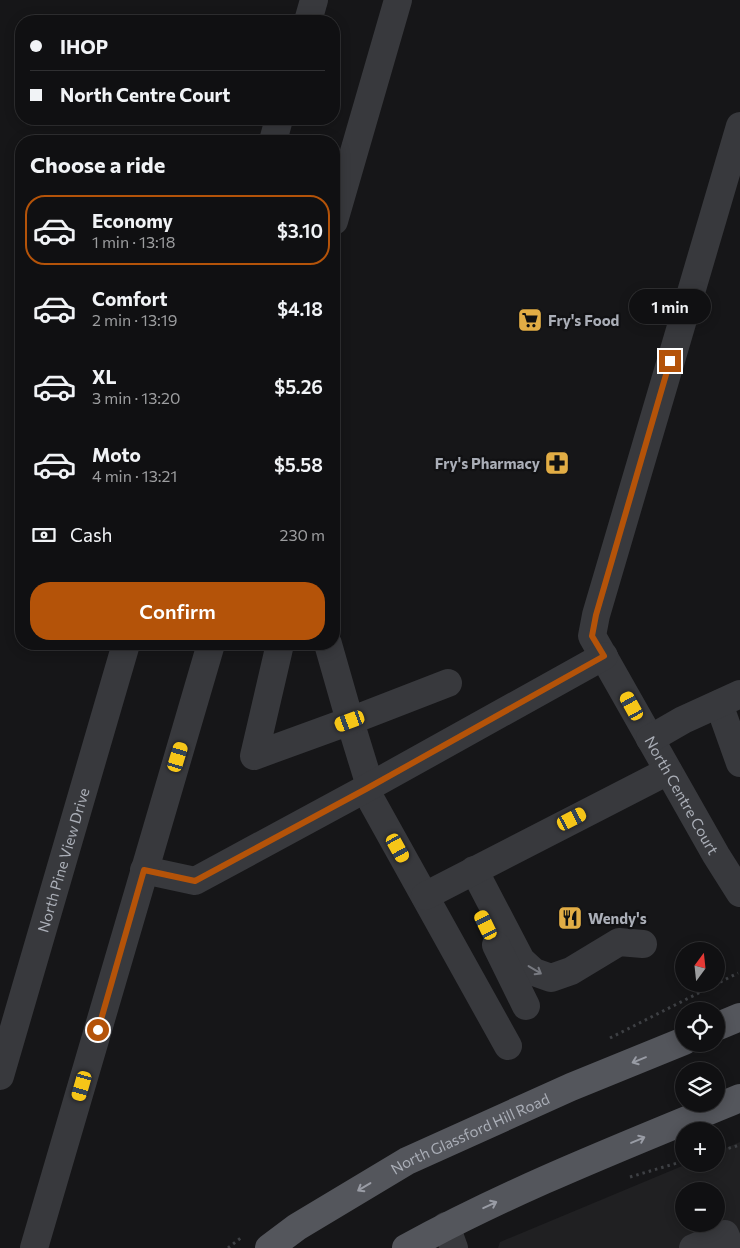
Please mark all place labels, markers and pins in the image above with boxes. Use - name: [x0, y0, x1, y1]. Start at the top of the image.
- supermarket icon: Fry's Food: [517, 307, 543, 333]
- place label: Fry's Food: [548, 311, 619, 329]
- pharmacy icon: Fry's Pharmacy: [544, 450, 570, 476]
- place label: Fry's Pharmacy: [435, 454, 541, 472]
- restaurant icon: Wendy's: [557, 905, 583, 931]
- place label: Wendy's: [588, 909, 647, 927]

